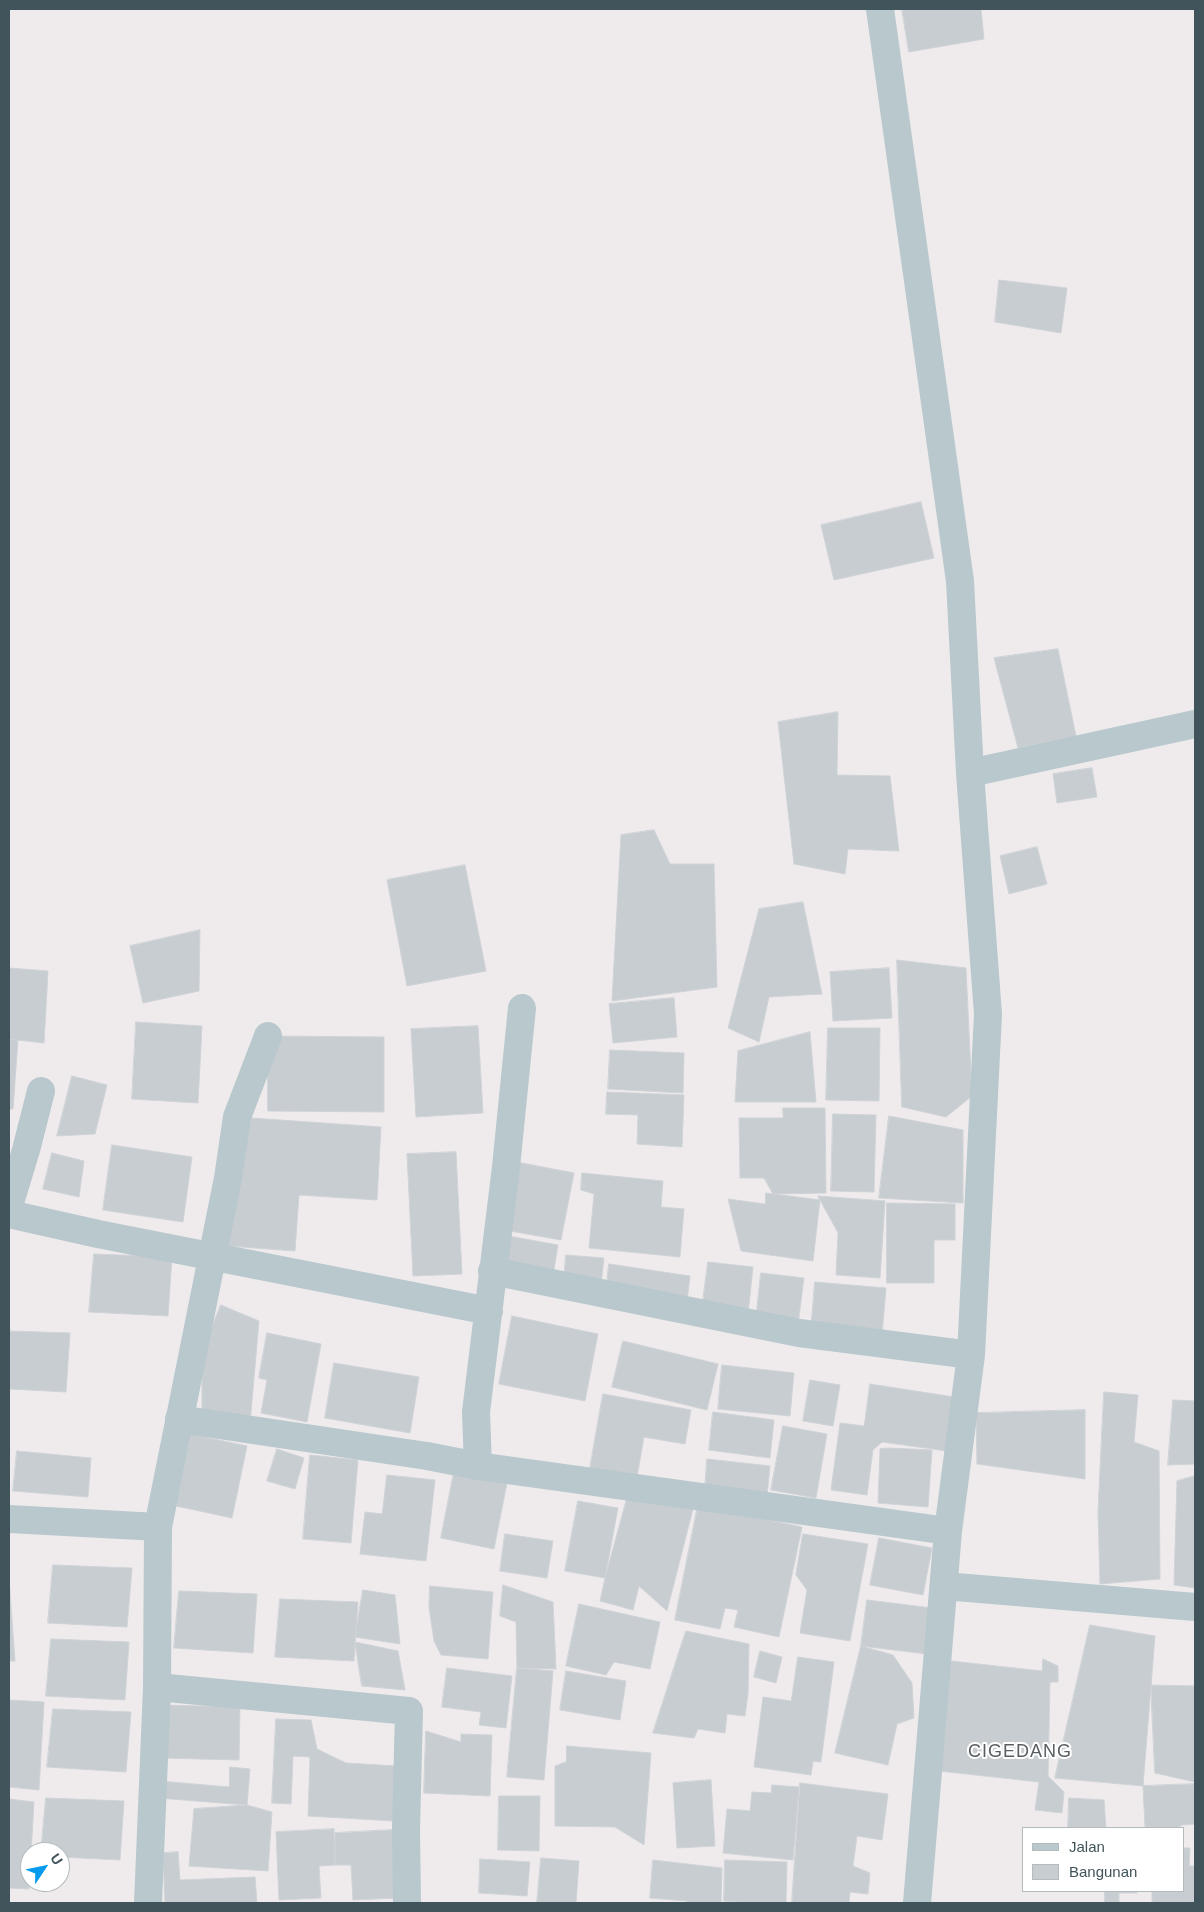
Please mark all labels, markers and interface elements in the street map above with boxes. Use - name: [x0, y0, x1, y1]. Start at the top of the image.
- district label: CIGEDANG: [967, 1741, 1073, 1763]
- legend: [1022, 1827, 1184, 1892]
- text: Jalan: [1069, 1838, 1105, 1855]
- north arrow: [20, 1842, 70, 1892]
- text: U: [47, 1851, 66, 1868]
- text: Bangunan: [1069, 1863, 1137, 1880]

